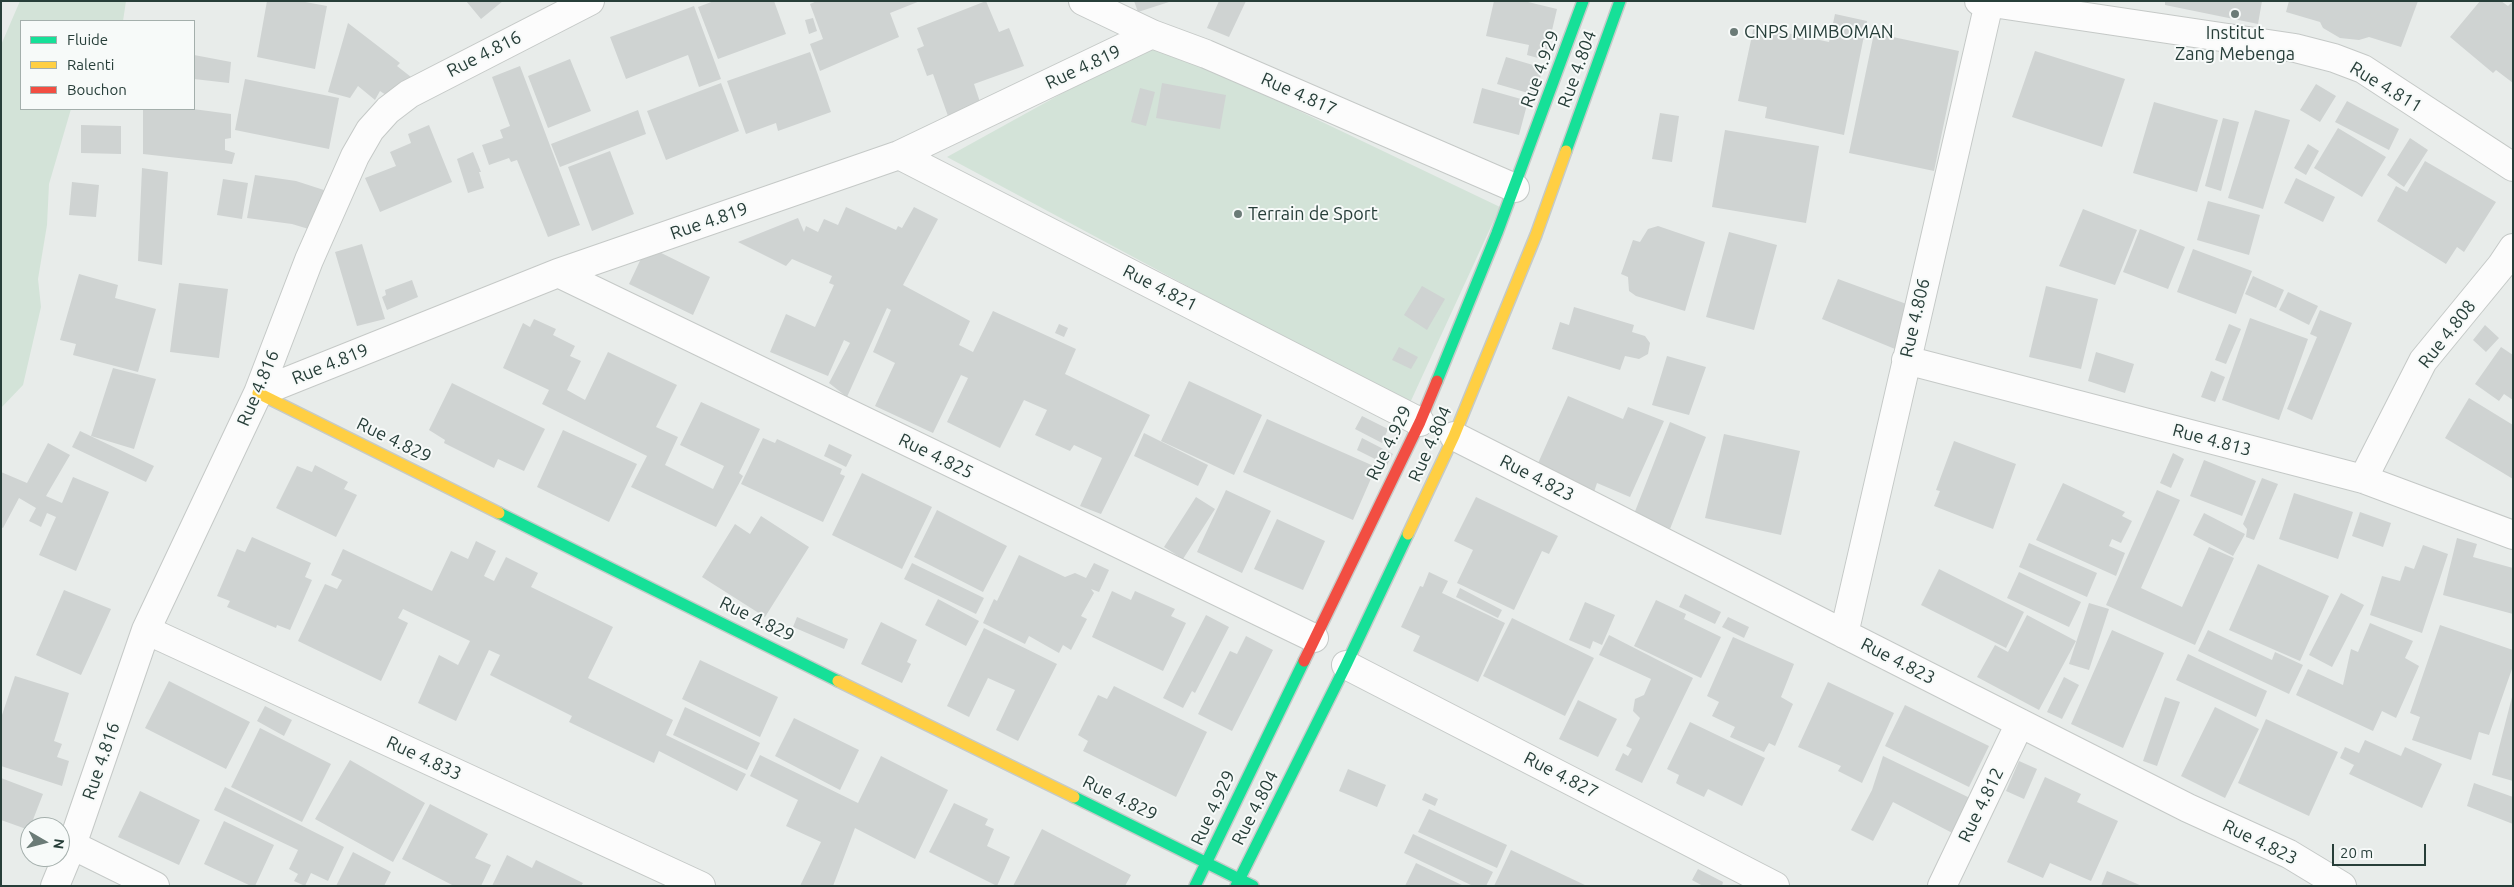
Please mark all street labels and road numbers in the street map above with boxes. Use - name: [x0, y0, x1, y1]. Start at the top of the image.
- street label: Rue 4.816: [443, 26, 525, 82]
- street label: Rue 4.929: [1516, 27, 1564, 111]
- street label: Rue 4.804: [1553, 27, 1601, 111]
- street label: Rue 4.819: [1042, 40, 1124, 94]
- street label: Rue 4.811: [2346, 57, 2426, 117]
- street label: Rue 4.817: [1258, 68, 1340, 120]
- street label: Rue 4.819: [667, 198, 751, 244]
- street label: Rue 4.821: [1119, 260, 1201, 316]
- street label: Rue 4.806: [1895, 276, 1935, 360]
- street label: Rue 4.808: [2414, 296, 2480, 372]
- street label: Rue 4.819: [289, 339, 371, 389]
- street label: Rue 4.816: [232, 347, 284, 429]
- street label: Rue 4.929: [1362, 402, 1416, 484]
- street label: Rue 4.804: [1404, 403, 1456, 485]
- street label: Rue 4.829: [353, 413, 435, 467]
- street label: Rue 4.813: [2170, 419, 2254, 461]
- street label: Rue 4.825: [895, 429, 977, 483]
- street label: Rue 4.823: [1496, 450, 1578, 506]
- street label: Rue 4.829: [716, 592, 798, 646]
- street label: Rue 4.823: [1857, 633, 1939, 689]
- street label: Rue 4.816: [78, 719, 124, 803]
- street label: Rue 4.833: [383, 731, 465, 785]
- street label: Rue 4.827: [1520, 747, 1602, 803]
- street label: Rue 4.812: [1954, 764, 2008, 846]
- street label: Rue 4.929: [1186, 767, 1240, 849]
- street label: Rue 4.804: [1227, 767, 1283, 849]
- street label: Rue 4.829: [1079, 771, 1161, 825]
- street label: Rue 4.823: [2219, 815, 2301, 869]

